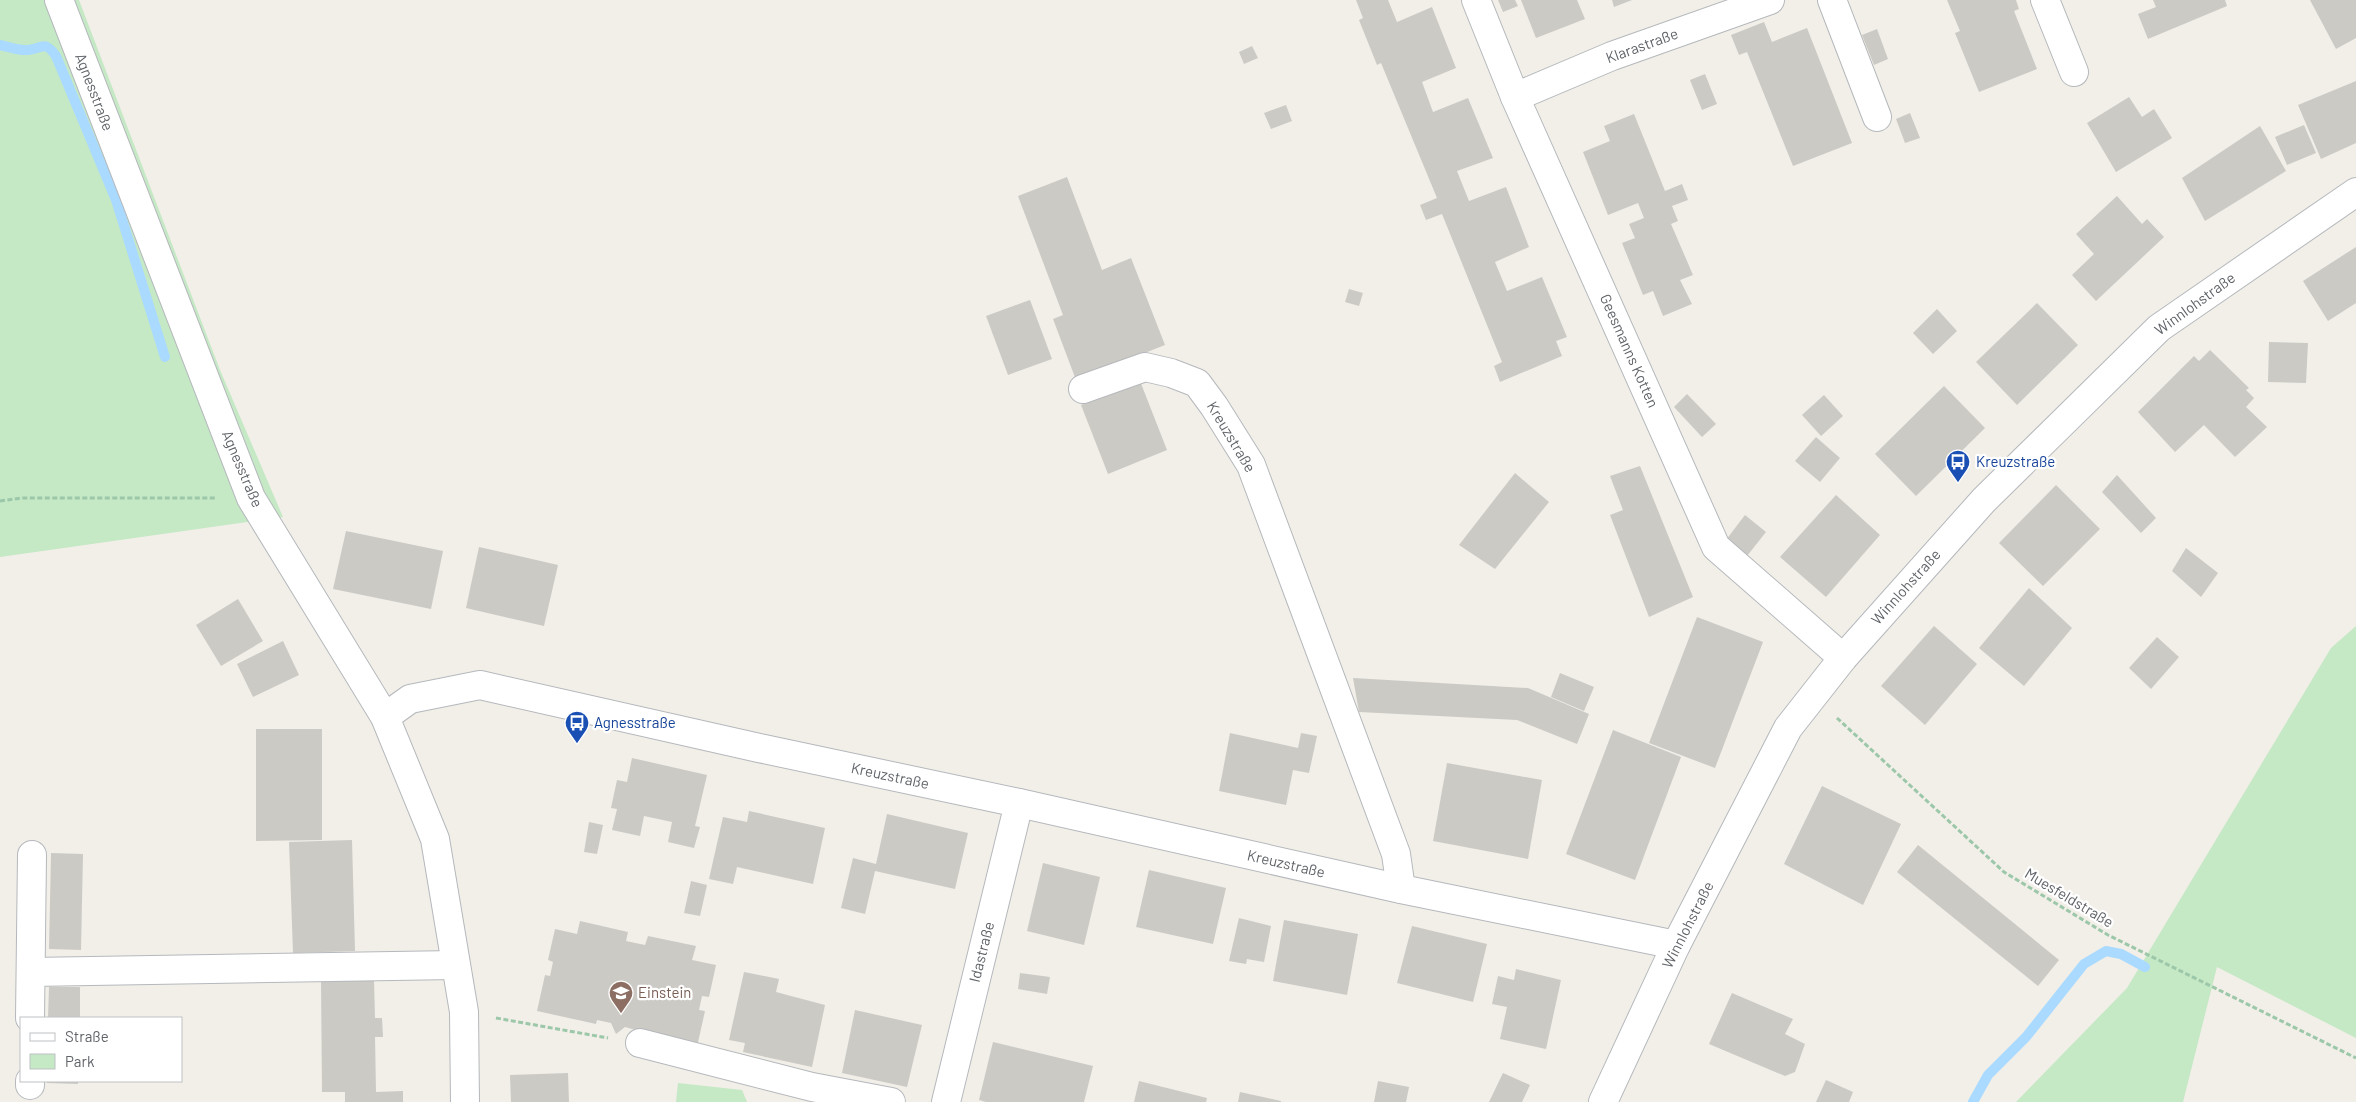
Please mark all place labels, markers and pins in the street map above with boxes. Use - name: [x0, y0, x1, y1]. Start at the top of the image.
- bus stop icon: Kreuzstraße: [1945, 449, 1971, 483]
- place label: Kreuzstraße: [1976, 452, 2055, 470]
- bus stop icon: Agnesstraße: [564, 710, 590, 744]
- place label: Agnesstraße: [594, 713, 676, 731]
- school or university icon: Einstein: [608, 980, 634, 1014]
- place label: Einstein: [638, 983, 691, 1001]

